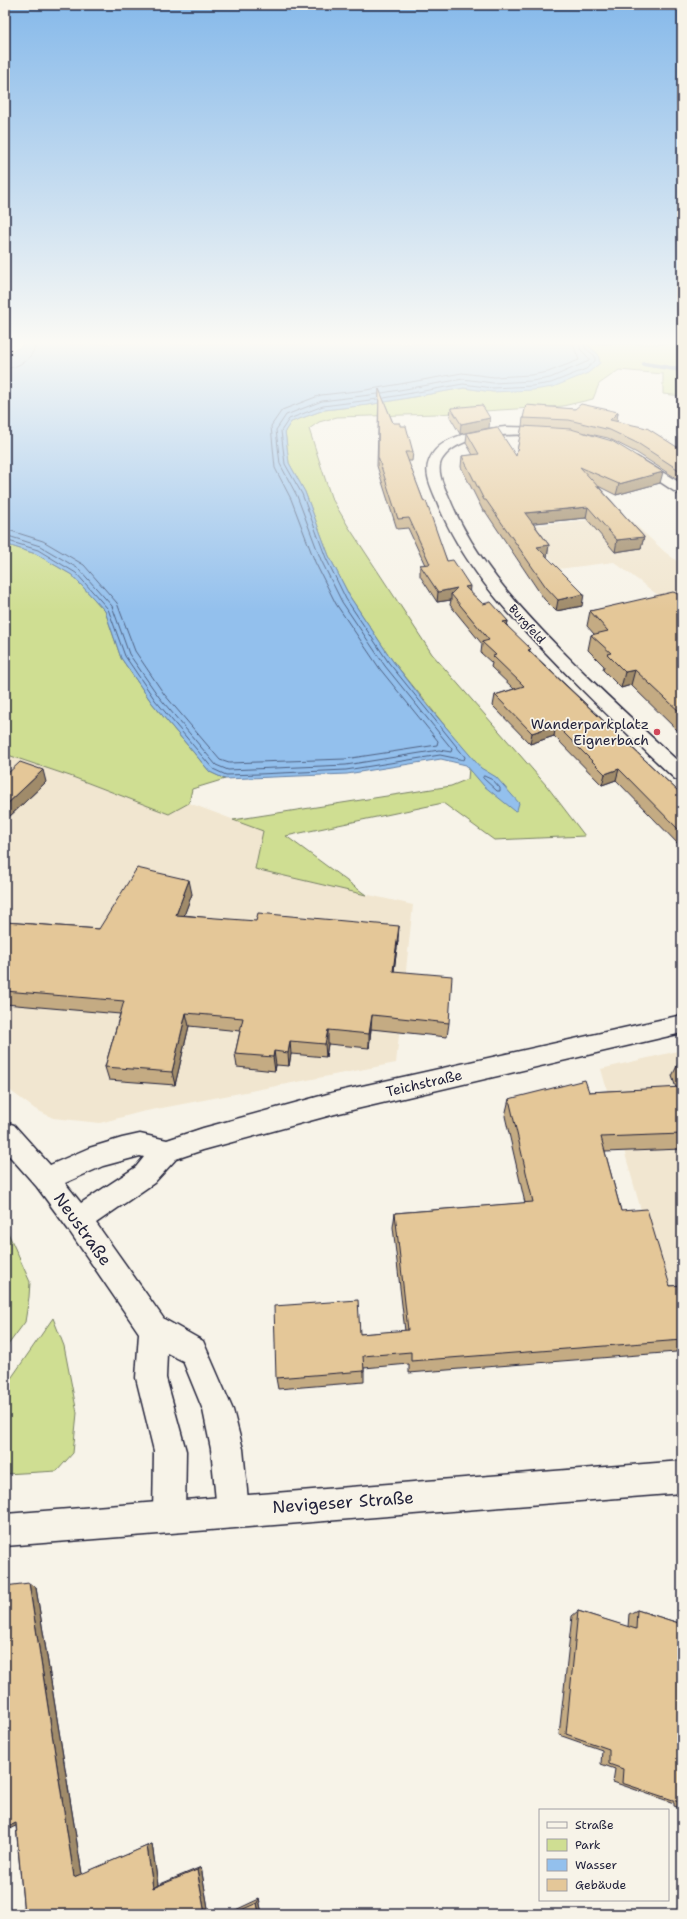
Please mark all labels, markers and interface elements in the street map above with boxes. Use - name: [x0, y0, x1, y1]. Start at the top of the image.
- street label: Burgfeld: [505, 601, 549, 647]
- place label: Wanderparkplatz Eignerbach: [531, 715, 649, 749]
- marker: Wanderparkplatz Eignerbach: [652, 727, 662, 737]
- street label: Teichstraße: [384, 1065, 464, 1101]
- street label: Neustraße: [49, 1188, 117, 1270]
- street label: Nevigeser Straße: [272, 1486, 414, 1518]
- legend: [539, 1809, 669, 1901]
- text: Straße: [575, 1817, 614, 1833]
- text: Park: [575, 1837, 601, 1853]
- text: Wasser: [575, 1857, 617, 1873]
- text: Gebäude: [575, 1877, 626, 1893]

